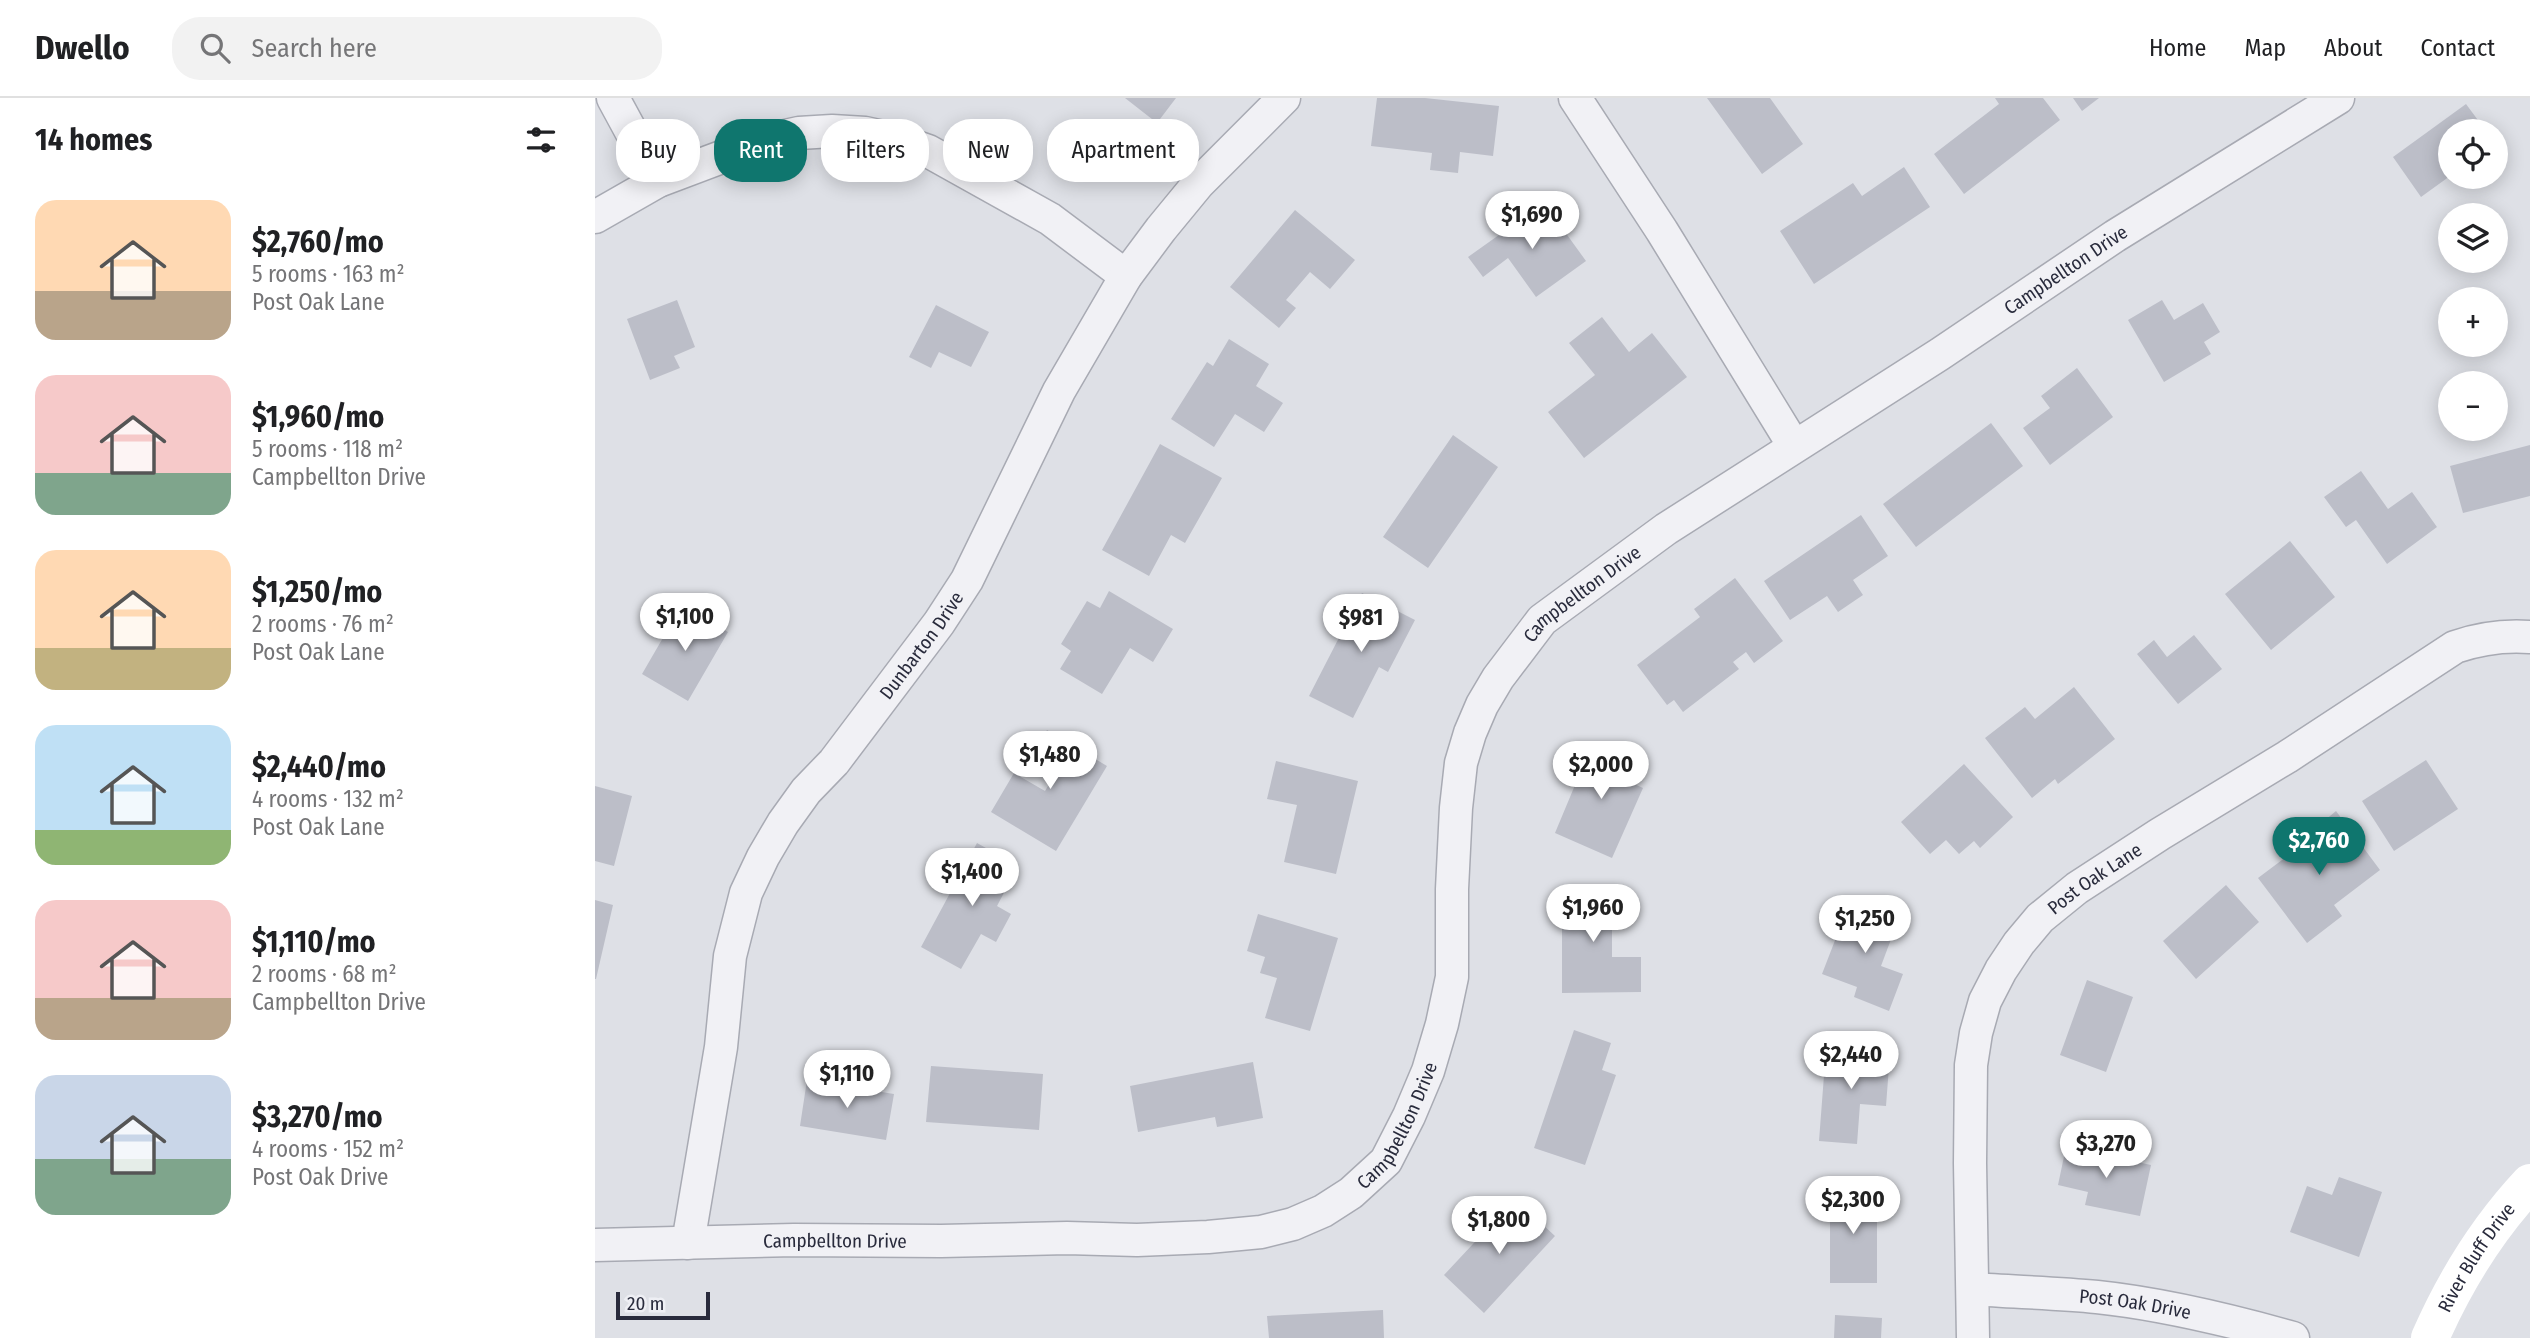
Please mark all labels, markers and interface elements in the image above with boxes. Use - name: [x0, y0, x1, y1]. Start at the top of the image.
- search box: [172, 17, 662, 80]
- text: Dwello: [35, 28, 130, 68]
- icon: search: [196, 29, 234, 67]
- text: Search here: [252, 33, 377, 64]
- text: Home: [2149, 34, 2206, 62]
- text: Map: [2244, 34, 2286, 62]
- text: About: [2324, 34, 2382, 62]
- text: Contact: [2420, 34, 2495, 62]
- chip: Buy: [616, 119, 700, 182]
- chip: Rent: [714, 119, 807, 182]
- chip: Filters: [821, 119, 929, 182]
- chip: New: [943, 119, 1033, 182]
- chip: Apartment: [1047, 119, 1199, 182]
- map controls: [2438, 119, 2508, 441]
- button: locate: [2438, 119, 2508, 189]
- icon: filters: [522, 121, 560, 159]
- text: 14 homes: [35, 122, 152, 158]
- pin: $1,690: [1475, 192, 1589, 251]
- text: $1,690: [1501, 200, 1563, 228]
- button: layers: [2438, 203, 2508, 273]
- street label: Campbellton Drive: [2000, 220, 2132, 319]
- text: $2,760/mo: [252, 224, 384, 260]
- icon: home: [91, 228, 175, 312]
- text: 5 rooms · 163 m²: [252, 260, 405, 288]
- button: +: [2438, 287, 2508, 357]
- text: Post Oak Lane: [252, 288, 385, 316]
- button: −: [2438, 371, 2508, 441]
- text: $1,960/mo: [252, 399, 384, 435]
- icon: home: [91, 403, 175, 487]
- text: 5 rooms · 118 m²: [252, 435, 403, 463]
- text: Campbellton Drive: [252, 463, 426, 491]
- street label: Campbellton Drive: [1518, 541, 1645, 647]
- text: $1,250/mo: [252, 574, 382, 610]
- icon: home: [91, 578, 175, 662]
- street label: Dunbarton Drive: [875, 587, 968, 704]
- pin: $1,100: [628, 594, 742, 653]
- pin: $981: [1320, 594, 1402, 654]
- text: $1,100: [656, 602, 714, 630]
- text: $981: [1339, 603, 1383, 631]
- text: 2 rooms · 76 m²: [252, 610, 394, 638]
- text: Post Oak Lane: [252, 638, 385, 666]
- pin: $1,480: [993, 732, 1107, 791]
- text: $1,480: [1019, 740, 1081, 768]
- pin: $2,000: [1544, 742, 1658, 801]
- text: $2,440/mo: [252, 749, 386, 785]
- text: $2,000: [1569, 750, 1633, 778]
- icon: home: [91, 753, 175, 837]
- text: 4 rooms · 132 m²: [252, 785, 404, 813]
- text: Post Oak Lane: [252, 813, 385, 841]
- pin: $2,760: [2262, 818, 2376, 877]
- text: $2,760: [2288, 826, 2350, 854]
- street label: Post Oak Lane: [2043, 838, 2146, 919]
- pin: $1,400: [915, 848, 1029, 908]
- text: $1,400: [941, 857, 1003, 885]
- pin: $1,960: [1536, 884, 1650, 944]
- text: $1,960: [1562, 893, 1624, 921]
- pin: $1,250: [1808, 896, 1922, 955]
- text: $1,250: [1835, 904, 1895, 932]
- text: $1,110/mo: [252, 924, 376, 960]
- icon: home: [91, 928, 175, 1012]
- text: 2 rooms · 68 m²: [252, 960, 397, 988]
- text: Campbellton Drive: [252, 988, 426, 1016]
- pin: $2,440: [1794, 1032, 1908, 1091]
- text: $2,440: [1820, 1040, 1882, 1068]
- pin: $1,110: [790, 1051, 904, 1110]
- text: $1,110: [820, 1059, 874, 1087]
- street label: Campbellton Drive: [1352, 1060, 1442, 1194]
- text: $3,270/mo: [252, 1099, 383, 1135]
- icon: home: [91, 1103, 175, 1187]
- pin: $3,270: [2049, 1121, 2163, 1180]
- text: $3,270: [2076, 1129, 2136, 1157]
- text: 4 rooms · 152 m²: [252, 1135, 404, 1163]
- text: Post Oak Drive: [252, 1163, 388, 1191]
- pin: $2,300: [1796, 1176, 1910, 1236]
- text: $2,300: [1821, 1185, 1885, 1213]
- pin: $1,800: [1442, 1196, 1556, 1256]
- street label: River Bluff Drive: [2433, 1198, 2520, 1316]
- text: $1,800: [1468, 1205, 1530, 1233]
- street label: Campbellton Drive: [763, 1229, 907, 1253]
- street label: Post Oak Drive: [2078, 1284, 2193, 1324]
- scale bar: [616, 1289, 711, 1321]
- text: 20 m: [627, 1292, 664, 1315]

